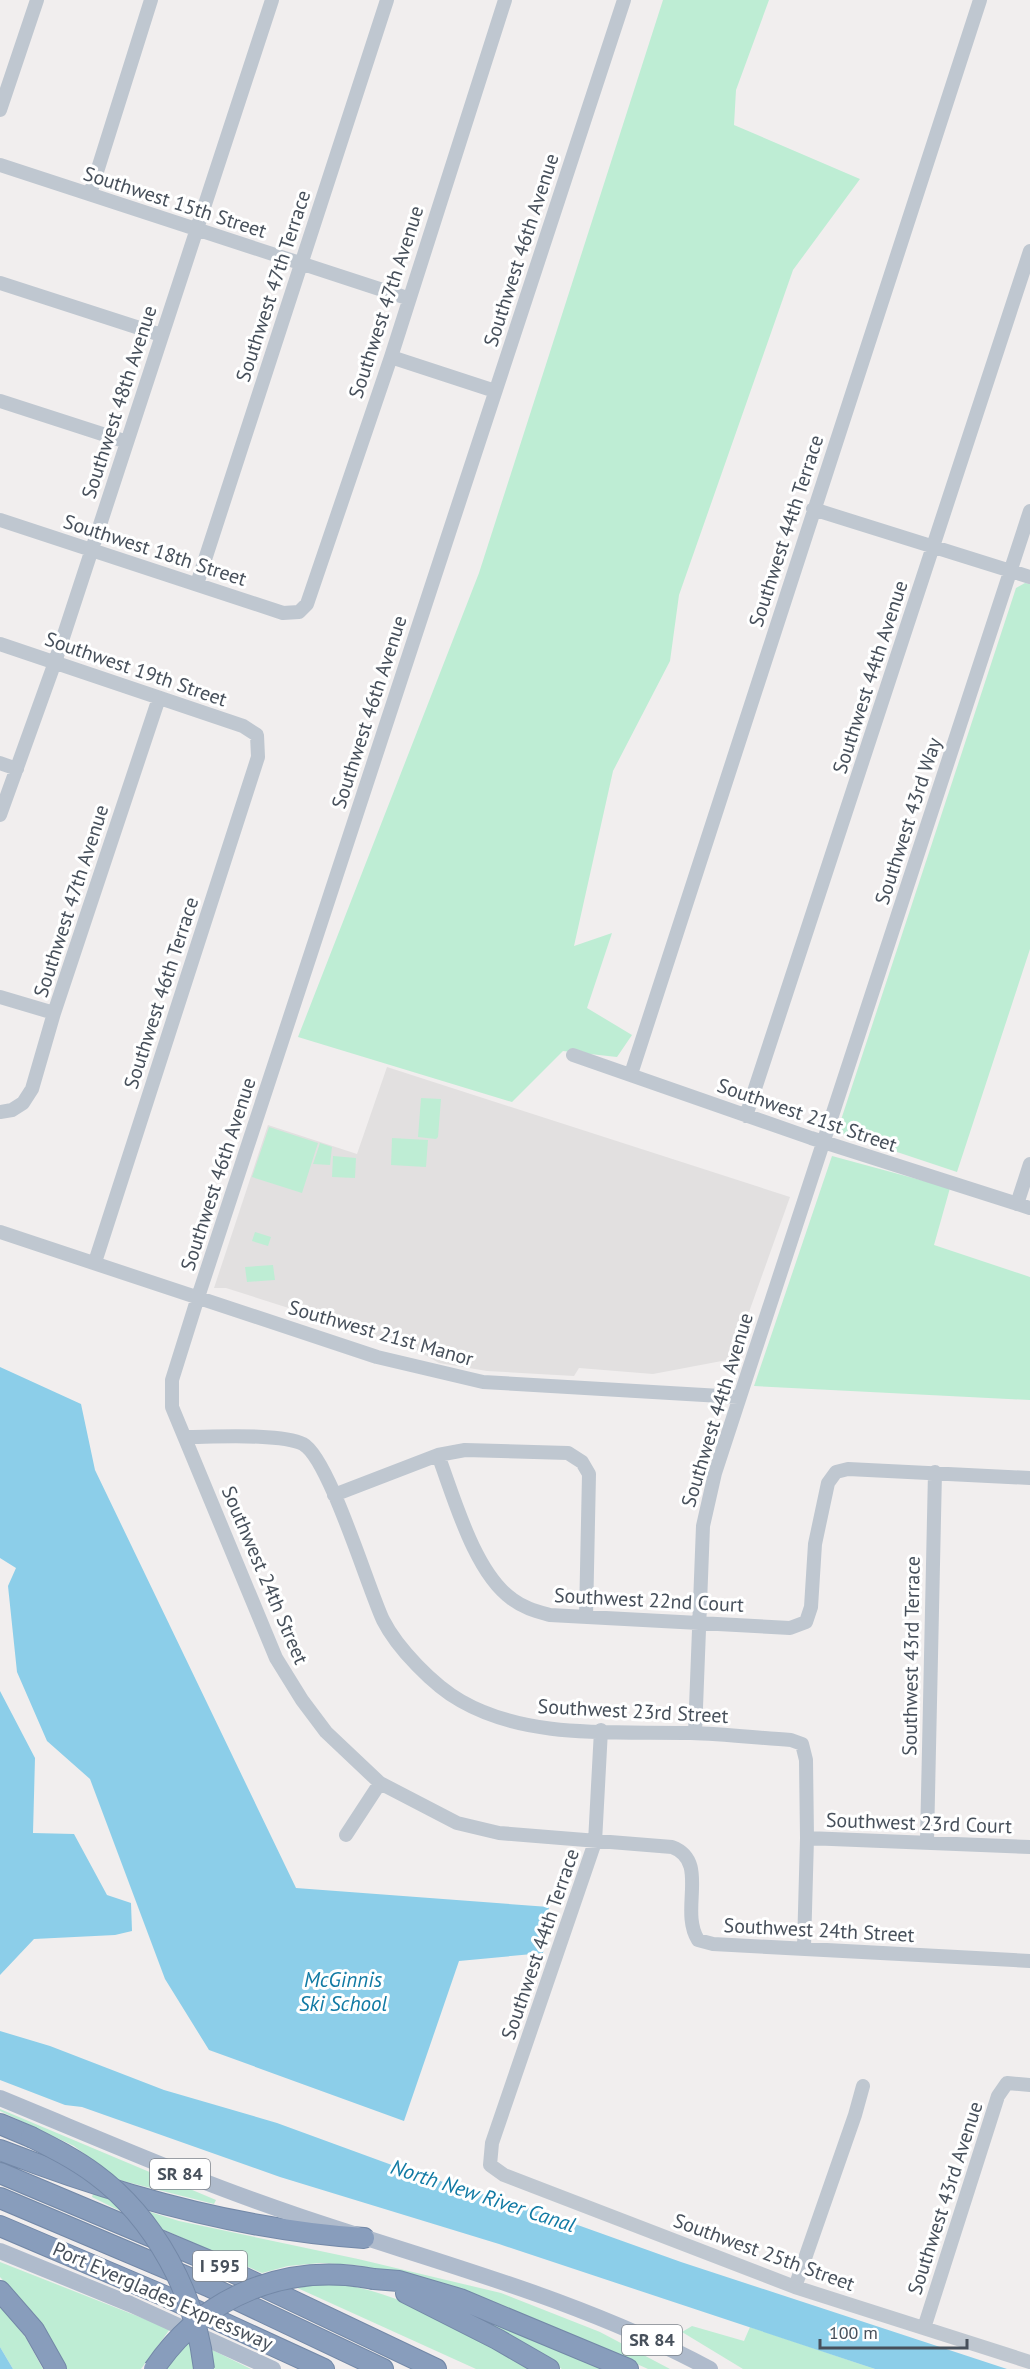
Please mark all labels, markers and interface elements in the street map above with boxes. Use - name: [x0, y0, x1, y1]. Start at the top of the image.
- street label: Southwest 46th Avenue: [477, 150, 565, 350]
- street label: Southwest 15th Street: [80, 160, 270, 244]
- street label: Southwest 47th Terrace: [230, 187, 316, 385]
- street label: Southwest 47th Avenue: [343, 202, 429, 402]
- street label: Southwest 48th Avenue: [75, 302, 163, 502]
- street label: Southwest 44th Terrace: [743, 432, 829, 630]
- street label: Southwest 18th Street: [60, 508, 250, 592]
- street label: Southwest 44th Avenue: [826, 577, 914, 777]
- street label: Southwest 46th Avenue: [325, 612, 413, 812]
- street label: Southwest 19th Street: [41, 626, 231, 712]
- street label: Southwest 43rd Way: [869, 733, 948, 908]
- street label: Southwest 47th Avenue: [28, 801, 114, 1001]
- street label: Southwest 46th Terrace: [118, 894, 204, 1092]
- street label: Southwest 21st Street: [714, 1072, 901, 1158]
- street label: Southwest 46th Avenue: [174, 1074, 262, 1274]
- street label: Southwest 21st Manor: [285, 1294, 477, 1372]
- street label: Southwest 44th Avenue: [675, 1310, 759, 1510]
- street label: Southwest 24th Street: [216, 1482, 314, 1668]
- street label: Southwest 43rd Terrace: [896, 1556, 926, 1756]
- street label: Southwest 22nd Court: [553, 1582, 745, 1618]
- street label: Southwest 23rd Street: [537, 1693, 729, 1729]
- street label: Southwest 23rd Court: [826, 1807, 1013, 1839]
- street label: Southwest 44th Terrace: [495, 1845, 585, 2043]
- street label: Southwest 24th Street: [723, 1912, 915, 1948]
- water label: McGinnis Ski School: [299, 1966, 387, 2017]
- street label: Southwest 43rd Avenue: [901, 2098, 989, 2298]
- water label: North New River Canal: [387, 2153, 579, 2238]
- road number: SR 84: [150, 2159, 210, 2189]
- street label: Southwest 25th Street: [670, 2207, 858, 2297]
- street label: Port Everglades Expressway: [49, 2236, 278, 2357]
- road number: I 595: [193, 2251, 247, 2281]
- scale bar: [820, 2312, 967, 2350]
- text: 100 m: [829, 2321, 878, 2344]
- road number: SR 84: [622, 2325, 682, 2355]

